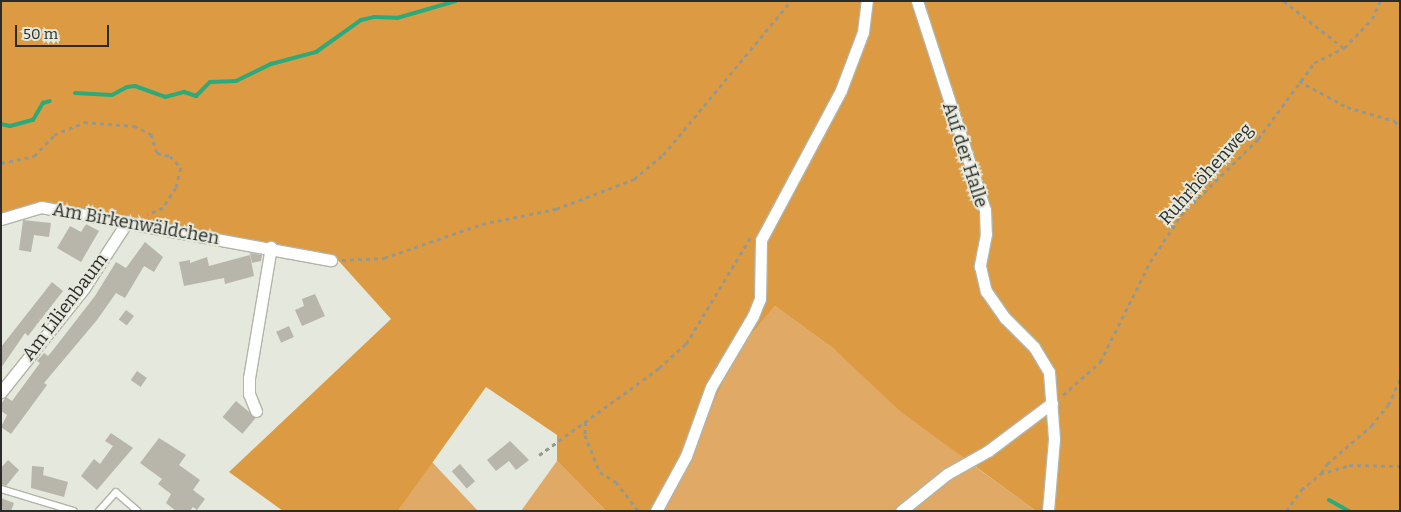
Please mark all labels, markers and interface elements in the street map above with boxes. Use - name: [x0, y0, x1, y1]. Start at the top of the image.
- scale bar: [18, 15, 111, 47]
- text: 50 m: [23, 25, 58, 43]
- street label: Auf der Halle: [938, 100, 992, 210]
- street label: Ruhrhöhenweg: [1155, 119, 1257, 229]
- street label: Am Birkenwäldchen: [51, 199, 221, 249]
- street label: Am Lilienbaum: [18, 249, 112, 365]

